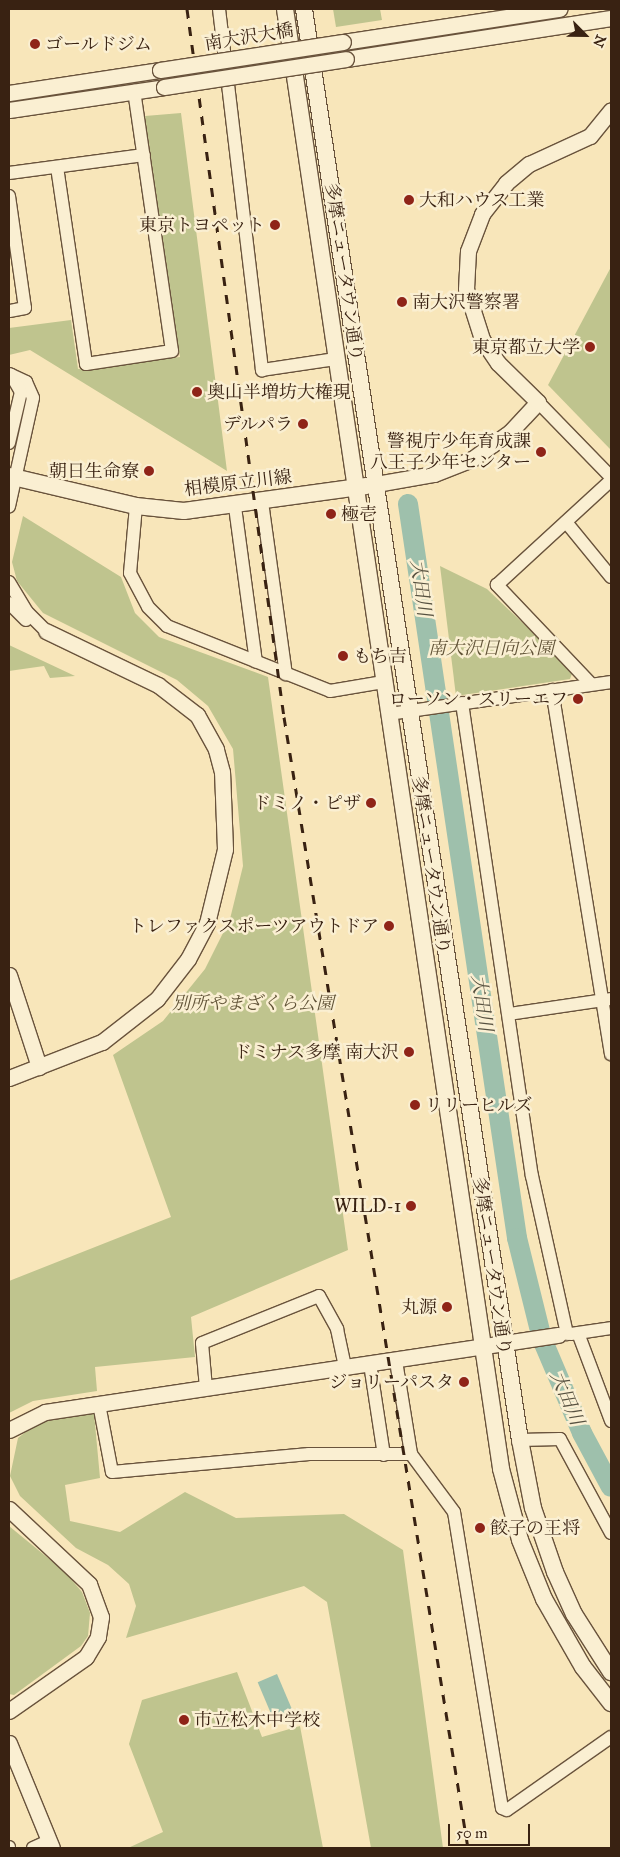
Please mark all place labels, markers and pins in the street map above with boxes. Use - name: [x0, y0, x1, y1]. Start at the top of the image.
- place label: ゴールドジム: [45, 33, 153, 55]
- marker: ゴールドジム: [29, 38, 41, 50]
- place label: 大和ハウス工業: [419, 189, 545, 211]
- marker: 大和ハウス工業: [403, 194, 415, 206]
- place label: 東京トヨペット: [139, 214, 265, 236]
- marker: 東京トヨペット: [269, 219, 281, 231]
- place label: 南大沢警察署: [412, 291, 520, 313]
- marker: 南大沢警察署: [396, 296, 408, 308]
- place label: 東京都立大学: [472, 336, 580, 358]
- marker: 東京都立大学: [584, 341, 596, 353]
- place label: 奥山半増坊大権現: [207, 381, 351, 403]
- marker: 奥山半増坊大権現: [191, 386, 203, 398]
- place label: デルパラ: [221, 413, 293, 435]
- marker: デルパラ: [297, 418, 309, 430]
- place label: 警視庁少年育成課 八王子少年センター: [369, 431, 531, 474]
- marker: 警視庁少年育成課 八王子少年センター: [535, 446, 547, 458]
- place label: 朝日生命寮: [49, 460, 139, 482]
- marker: 朝日生命寮: [143, 465, 155, 477]
- place label: 極壱: [341, 503, 377, 525]
- marker: 極壱: [325, 508, 337, 520]
- place label: もち吉: [353, 645, 407, 667]
- marker: もち吉: [337, 650, 349, 662]
- place label: ローソン・スリーエフ: [388, 688, 568, 710]
- marker: ローソン・スリーエフ: [572, 693, 584, 705]
- place label: ドミノ・ピザ: [253, 792, 361, 814]
- marker: ドミノ・ピザ: [365, 797, 377, 809]
- place label: トレファクスポーツアウトドア: [127, 915, 379, 937]
- marker: トレファクスポーツアウトドア: [383, 920, 395, 932]
- place label: ドミナス多摩 南大沢: [233, 1041, 399, 1063]
- marker: ドミナス多摩 南大沢: [403, 1046, 415, 1058]
- place label: リリーヒルズ: [425, 1094, 533, 1116]
- marker: リリーヒルズ: [409, 1099, 421, 1111]
- place label: WILD-1: [334, 1195, 401, 1217]
- marker: WILD-1: [405, 1200, 417, 1212]
- place label: 丸源: [401, 1296, 437, 1318]
- marker: 丸源: [441, 1301, 453, 1313]
- place label: ジョリーパスタ: [328, 1371, 454, 1393]
- marker: ジョリーパスタ: [458, 1376, 470, 1388]
- place label: 餃子の王将: [490, 1517, 580, 1539]
- marker: 餃子の王将: [474, 1522, 486, 1534]
- place label: 市立松木中学校: [194, 1709, 320, 1731]
- marker: 市立松木中学校: [178, 1714, 190, 1726]

